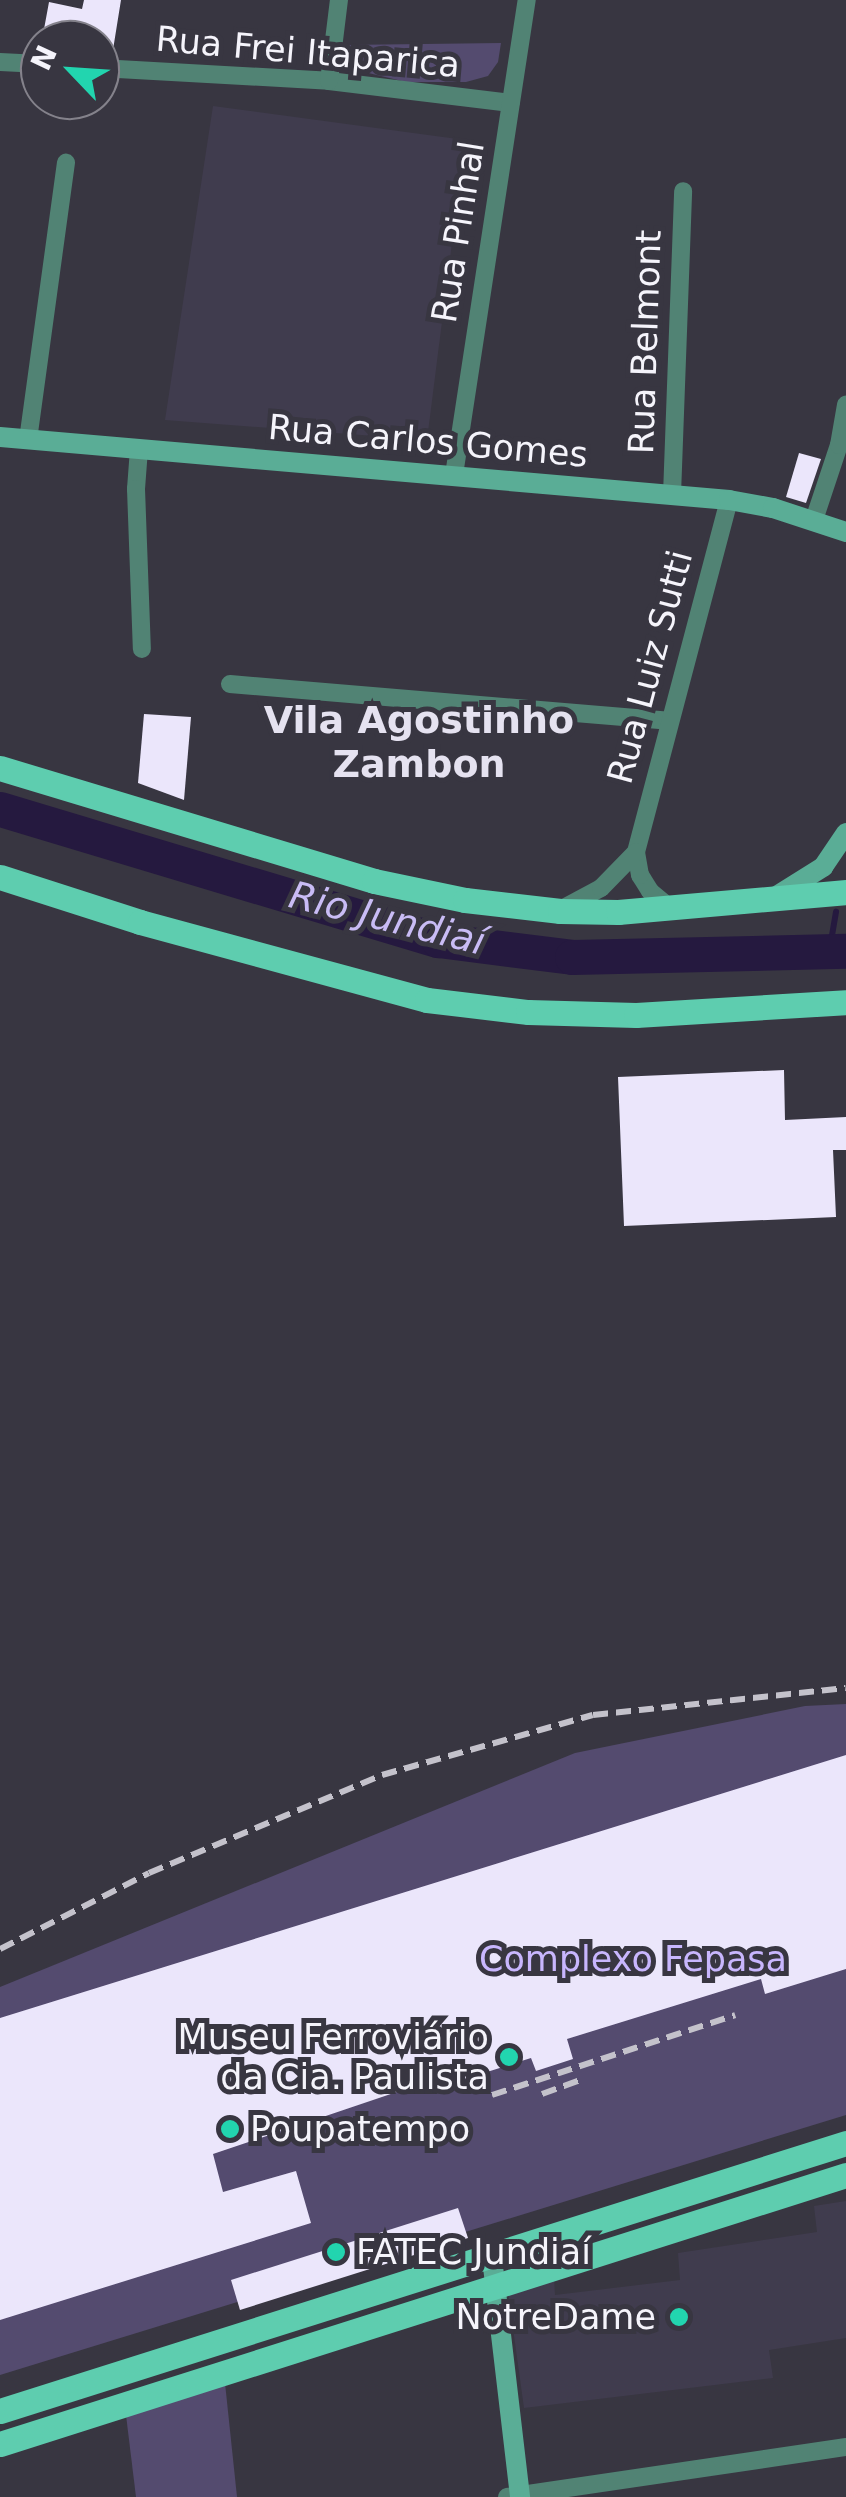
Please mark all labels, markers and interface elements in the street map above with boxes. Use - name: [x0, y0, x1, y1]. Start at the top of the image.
- street label: Rua Frei Itaparica: [154, 18, 462, 86]
- north arrow: [20, 20, 120, 120]
- text: N: [24, 40, 64, 76]
- street label: Rua Pinhal: [423, 138, 493, 326]
- street label: Rua Belmont: [620, 229, 670, 455]
- street label: Rua Carlos Gomes: [266, 406, 590, 476]
- street label: Rua Luiz Sutti: [599, 546, 701, 788]
- district label: Vila Agostinho Zambon: [264, 698, 574, 788]
- water label: Rio Jundiaí: [284, 873, 490, 965]
- park label: Complexo Fepasa: [479, 1938, 787, 1980]
- place label: Museu Ferroviário da Cia. Paulista: [178, 2016, 489, 2098]
- marker: Museu Ferroviário da Cia. Paulista: [498, 2046, 520, 2068]
- place label: Poupatempo: [250, 2108, 470, 2150]
- marker: Poupatempo: [219, 2118, 241, 2140]
- place label: FATEC Jundiaí: [356, 2231, 591, 2273]
- marker: FATEC Jundiaí: [325, 2241, 347, 2263]
- place label: NotreDame: [456, 2296, 656, 2338]
- marker: NotreDame: [666, 2304, 692, 2330]

